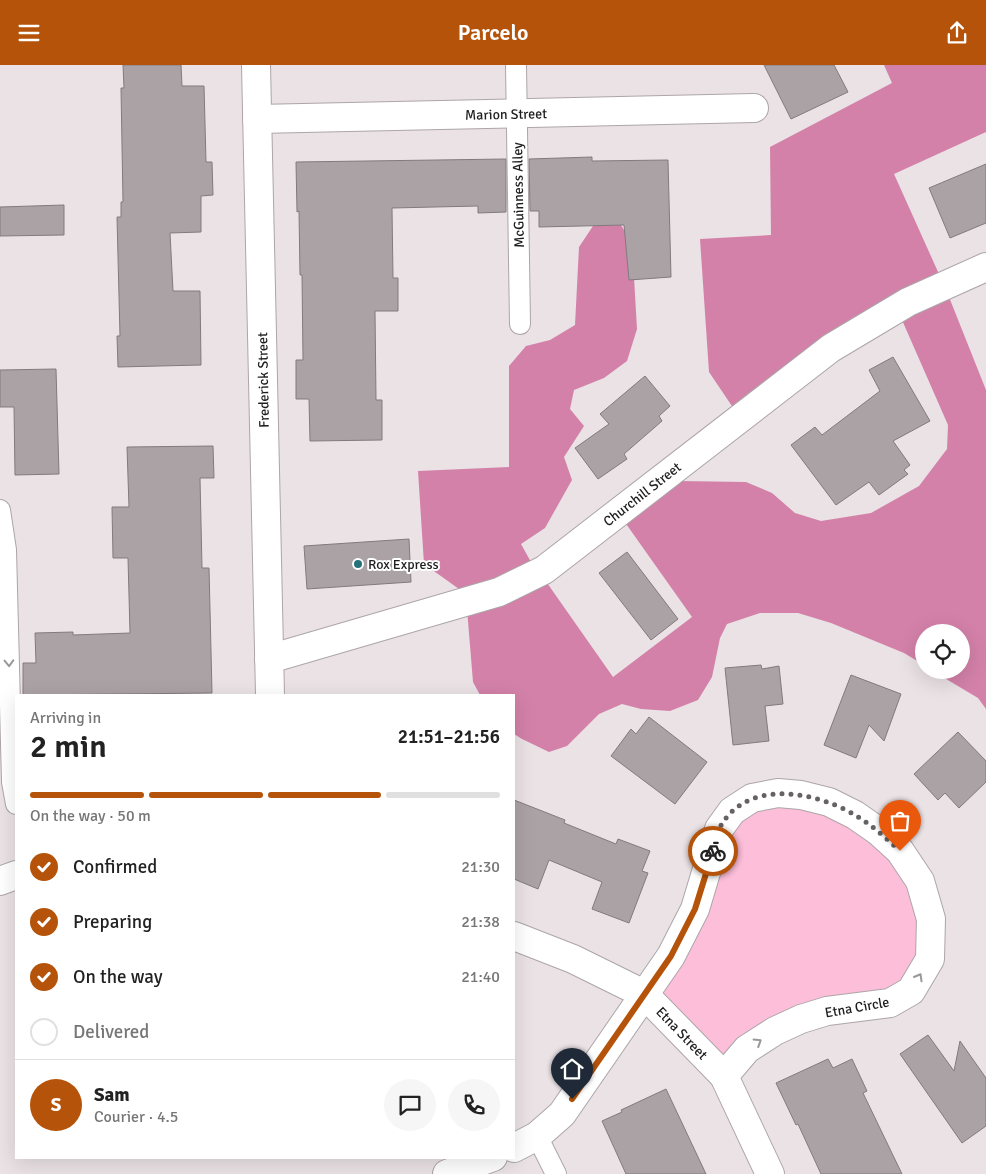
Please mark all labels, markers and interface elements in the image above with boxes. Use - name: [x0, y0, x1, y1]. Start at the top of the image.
- icon: menu: [15, 19, 43, 47]
- text: Parcelo: [458, 19, 528, 46]
- icon: share: [943, 19, 971, 47]
- street label: Marion Street: [465, 105, 547, 124]
- street label: McGuinness Alley: [509, 142, 528, 248]
- street label: Frederick Street: [254, 332, 273, 428]
- street label: Churchill Street: [600, 459, 685, 530]
- place label: Rox Express: [368, 556, 439, 573]
- marker: Rox Express: [352, 558, 364, 570]
- map controls: [915, 624, 970, 679]
- button: locate: [915, 624, 970, 679]
- one-way arrow: [4, 660, 14, 667]
- text: Arriving in: [30, 708, 101, 728]
- text: 21:51–21:56: [398, 725, 500, 749]
- text: 2 min: [30, 727, 107, 766]
- pin: [879, 800, 921, 851]
- text: On the way · 50 m: [30, 806, 151, 826]
- icon: bag: [886, 807, 914, 835]
- courier: [688, 826, 738, 876]
- icon: bike: [699, 837, 727, 865]
- icon: check: [30, 853, 58, 881]
- text: Confirmed: [73, 855, 157, 879]
- text: 21:30: [461, 857, 500, 877]
- icon: check: [30, 908, 58, 936]
- text: Preparing: [73, 910, 152, 934]
- text: 21:38: [461, 912, 500, 932]
- icon: check: [30, 963, 58, 991]
- text: On the way: [73, 965, 163, 989]
- text: 21:40: [461, 967, 500, 987]
- one-way arrow: [913, 974, 923, 983]
- street label: Etna Circle: [823, 993, 891, 1022]
- street label: Etna Street: [652, 1003, 711, 1063]
- text: Delivered: [73, 1020, 149, 1044]
- one-way arrow: [752, 1038, 761, 1048]
- pin: [551, 1048, 593, 1099]
- icon: home: [558, 1055, 586, 1083]
- button: chat: [384, 1079, 436, 1131]
- button: phone: [448, 1079, 500, 1131]
- text: Sam: [94, 1083, 130, 1107]
- text: S: [51, 1093, 61, 1117]
- text: Courier · 4.5: [94, 1107, 178, 1127]

